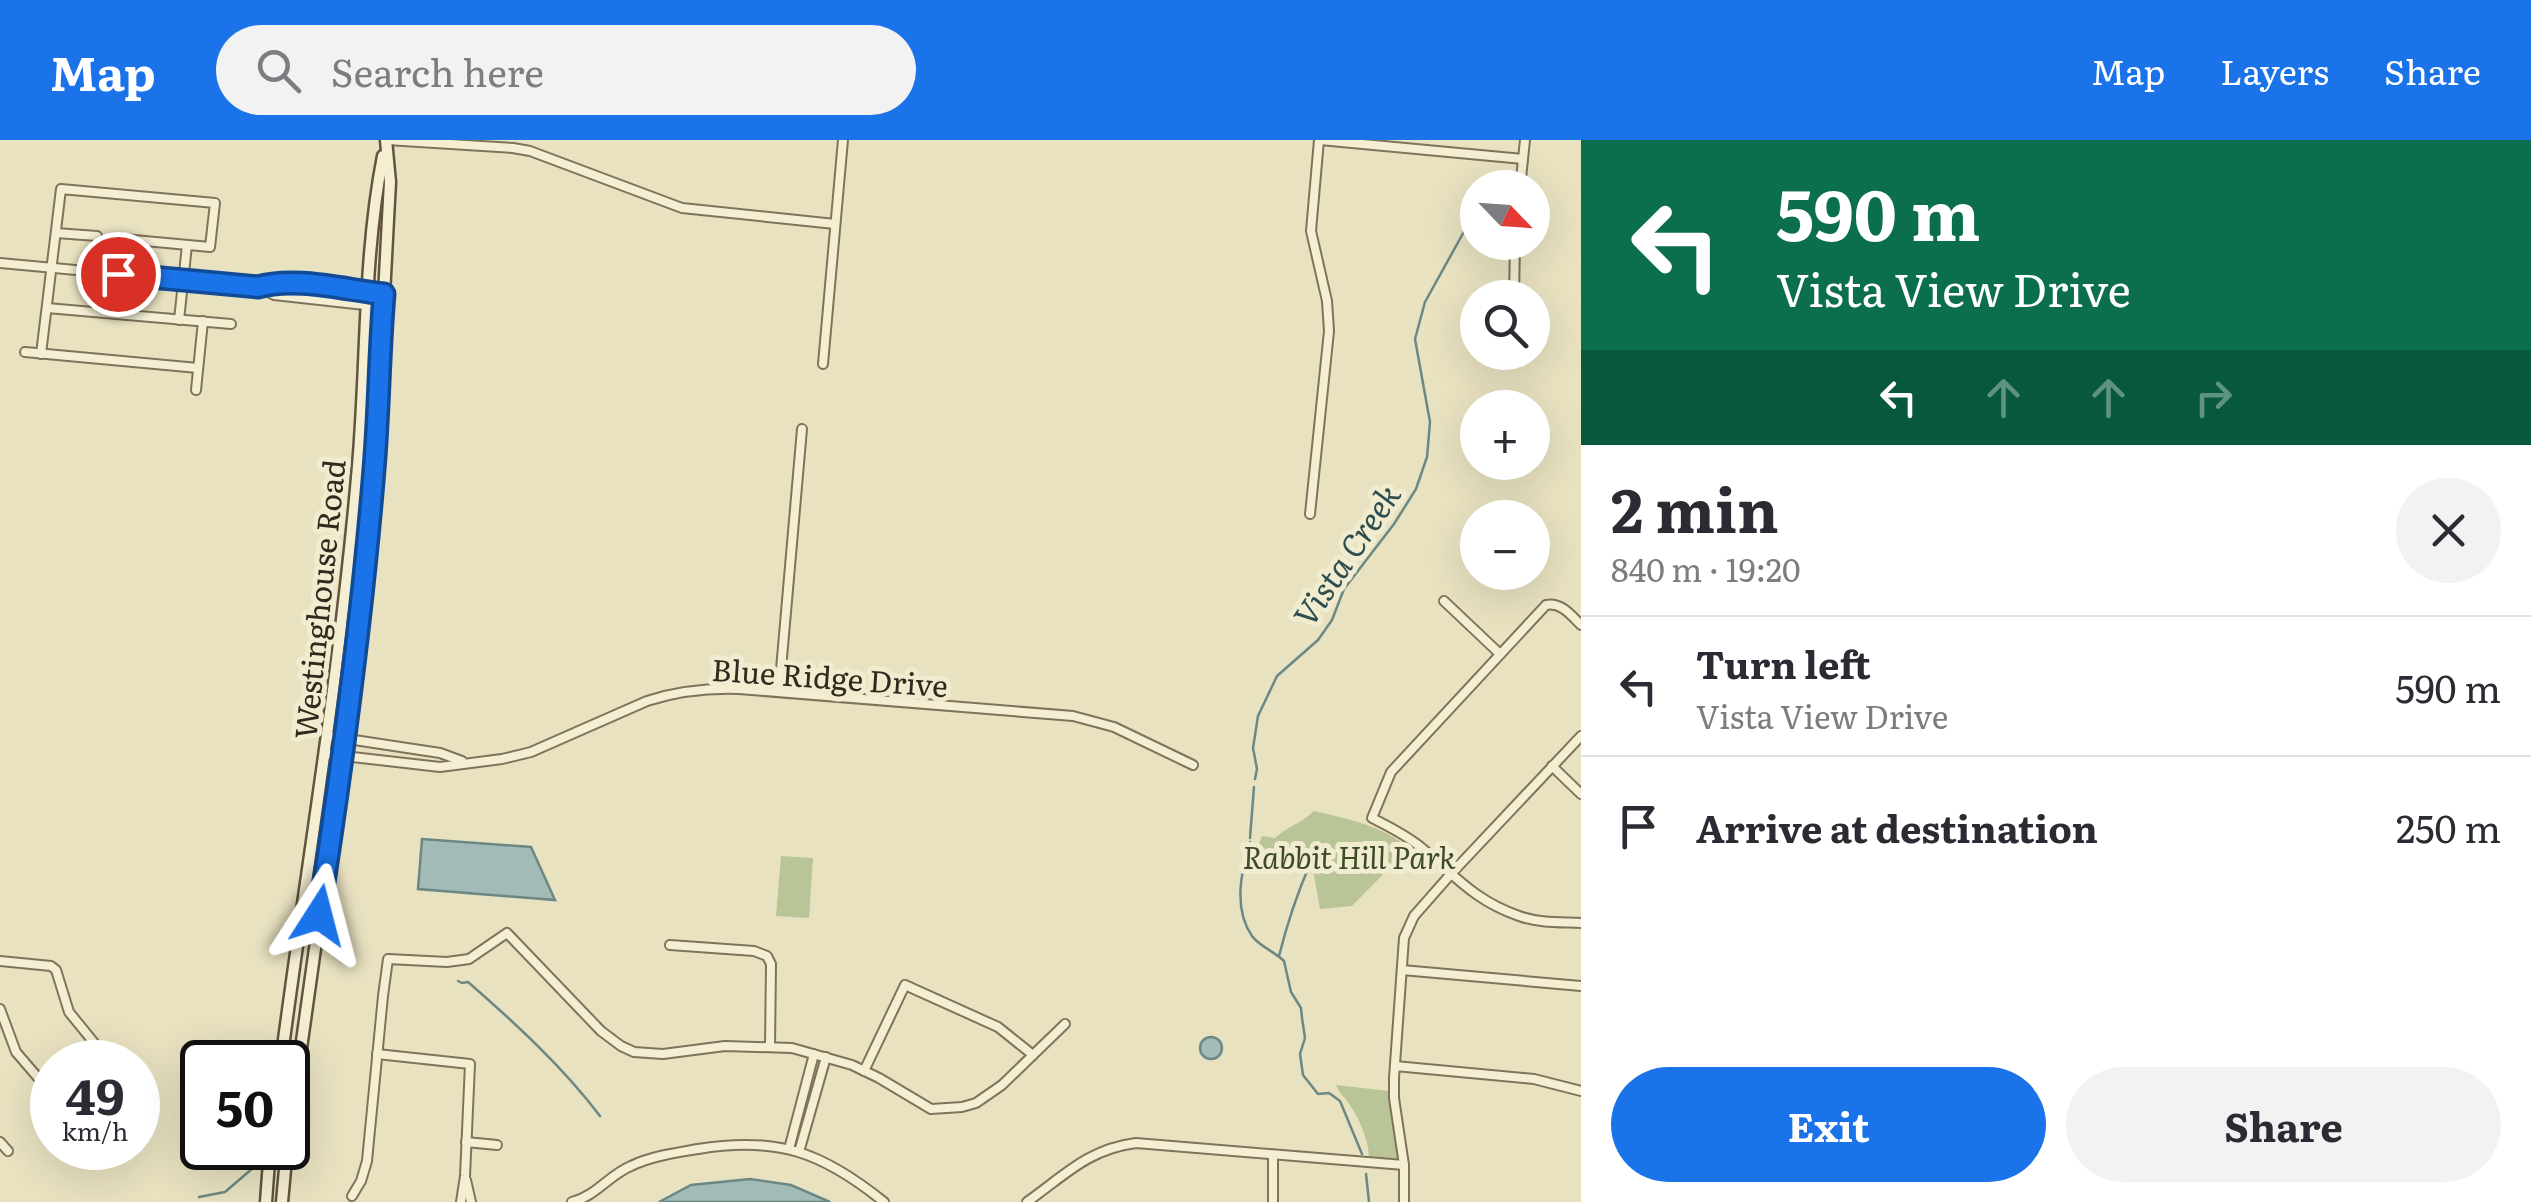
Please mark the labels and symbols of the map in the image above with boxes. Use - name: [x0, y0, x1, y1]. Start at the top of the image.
- north arrow: [1460, 170, 1550, 260]
- pin: [76, 232, 161, 317]
- street label: Westinghouse Road: [281, 457, 355, 741]
- water label: Vista Creek: [1280, 473, 1411, 635]
- street label: Blue Ridge Drive: [710, 646, 950, 706]
- park label: Rabbit Hill Park: [1242, 834, 1456, 878]
- position arrow: [267, 863, 371, 967]
- speed limit sign: 50: [180, 1040, 310, 1170]

